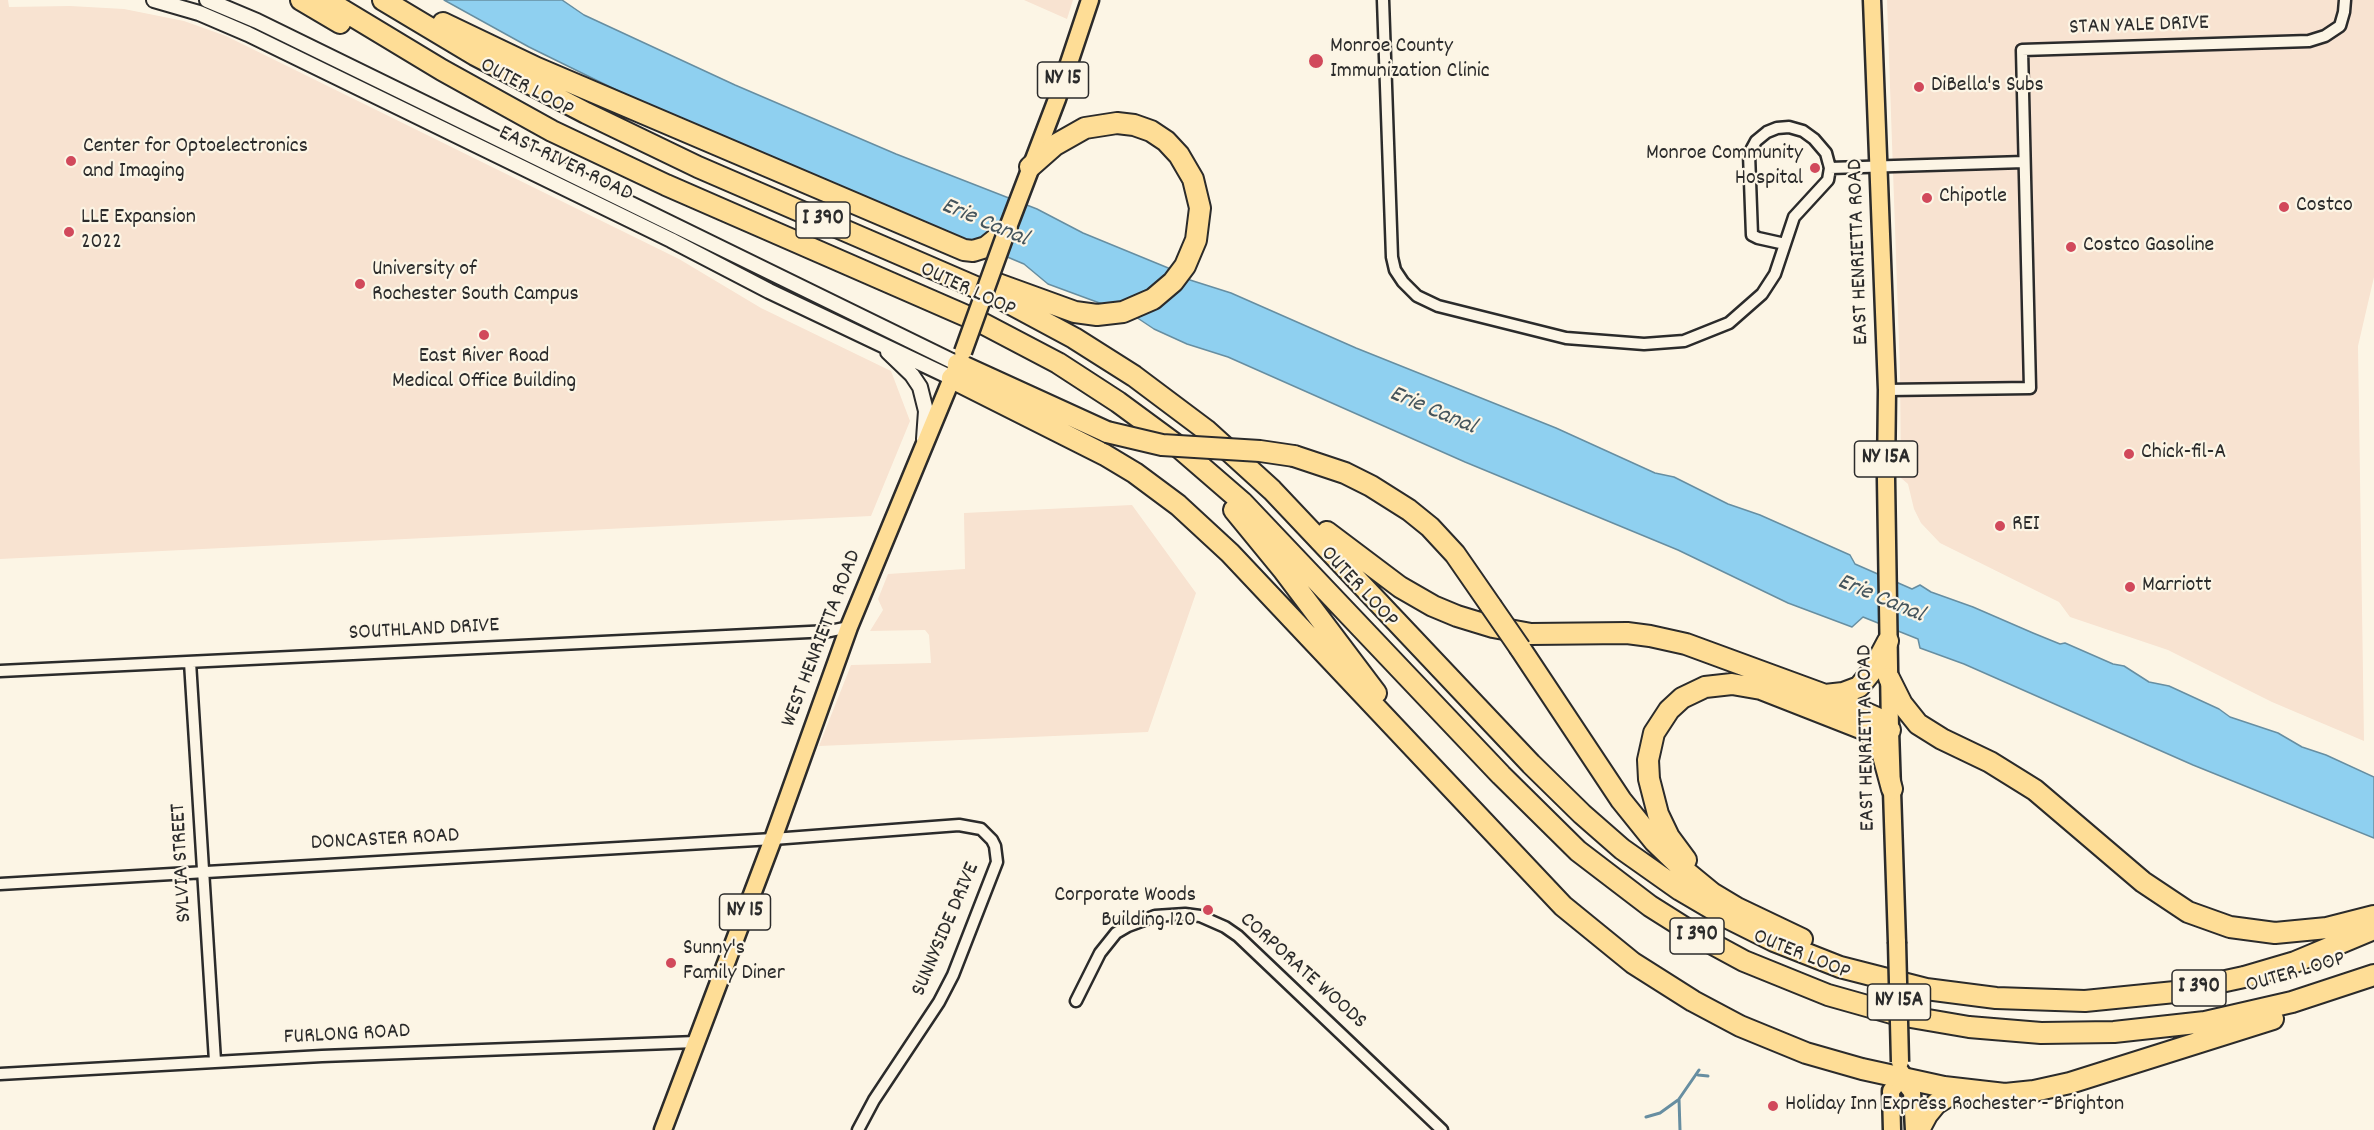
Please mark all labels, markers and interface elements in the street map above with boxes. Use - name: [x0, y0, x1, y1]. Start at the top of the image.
- street label: STAN YALE DRIVE: [2069, 11, 2209, 43]
- place label: Monroe County Immunization Clinic: [1330, 35, 1490, 86]
- marker: Monroe County Immunization Clinic: [1307, 52, 1325, 70]
- street label: OUTER LOOP: [475, 53, 577, 125]
- road number: NY 15: [1038, 62, 1088, 98]
- place label: DiBella's Subs: [1931, 74, 2044, 100]
- marker: DiBella's Subs: [1912, 80, 1926, 94]
- street label: EAST RIVER ROAD: [494, 121, 636, 209]
- place label: Center for Optoelectronics and Imaging: [83, 135, 308, 186]
- place label: Monroe Community Hospital: [1646, 142, 1803, 194]
- marker: Center for Optoelectronics and Imaging: [64, 154, 78, 168]
- street label: EAST HENRIETTA ROAD: [1844, 158, 1876, 346]
- marker: Monroe Community Hospital: [1808, 161, 1822, 175]
- place label: Chipotle: [1939, 185, 2007, 211]
- marker: Chipotle: [1920, 191, 1934, 205]
- water label: Erie Canal: [936, 193, 1032, 255]
- place label: Costco: [2296, 194, 2353, 220]
- marker: Costco: [2277, 200, 2291, 214]
- road number: I 390: [796, 202, 850, 238]
- place label: LLE Expansion 2022: [81, 206, 196, 258]
- marker: LLE Expansion 2022: [62, 225, 76, 239]
- place label: Costco Gasoline: [2083, 234, 2214, 260]
- marker: Costco Gasoline: [2064, 240, 2078, 254]
- street label: OUTER LOOP: [915, 257, 1019, 325]
- place label: University of Rochester South Campus: [372, 258, 579, 310]
- marker: University of Rochester South Campus: [353, 277, 367, 291]
- marker: East River Road Medical Office Building: [477, 328, 491, 342]
- place label: East River Road Medical Office Building: [392, 345, 576, 396]
- water label: Erie Canal: [1384, 381, 1480, 443]
- road number: NY 15A: [1854, 441, 1918, 477]
- place label: Chick-fil-A: [2141, 441, 2226, 467]
- marker: Chick-fil-A: [2122, 447, 2136, 461]
- place label: REI: [2012, 513, 2040, 539]
- marker: REI: [1993, 519, 2007, 533]
- street label: OUTER LOOP: [1314, 542, 1402, 634]
- street label: WEST HENRIETTA ROAD: [777, 547, 869, 731]
- water label: Erie Canal: [1832, 569, 1928, 631]
- place label: Marriott: [2142, 574, 2212, 600]
- marker: Marriott: [2123, 580, 2137, 594]
- street label: SOUTHLAND DRIVE: [348, 614, 500, 648]
- street label: EAST HENRIETTA ROAD: [1853, 645, 1883, 831]
- street label: SYLVIA STREET: [167, 803, 199, 923]
- street label: DONCASTER ROAD: [310, 824, 460, 858]
- street label: SUNNYSIDE DRIVE: [907, 859, 987, 1001]
- place label: Corporate Woods Building 120: [1054, 884, 1196, 936]
- road number: NY 15: [720, 894, 771, 930]
- marker: Corporate Woods Building 120: [1201, 903, 1215, 917]
- street label: CORPORATE WOODS: [1233, 908, 1371, 1036]
- road number: I 390: [1670, 918, 1724, 954]
- street label: OUTER LOOP: [1749, 925, 1853, 987]
- place label: Sunny's Family Diner: [683, 937, 785, 988]
- street label: OUTER LOOP: [2243, 947, 2349, 1001]
- marker: Sunny's Family Diner: [664, 956, 678, 970]
- road number: I 390: [2172, 970, 2226, 1006]
- road number: NY 15A: [1868, 984, 1930, 1020]
- street label: FURLONG ROAD: [283, 1020, 411, 1052]
- place label: Holiday Inn Express Rochester - Brighton: [1785, 1093, 2124, 1119]
- marker: Holiday Inn Express Rochester - Brighton: [1766, 1099, 1780, 1113]

